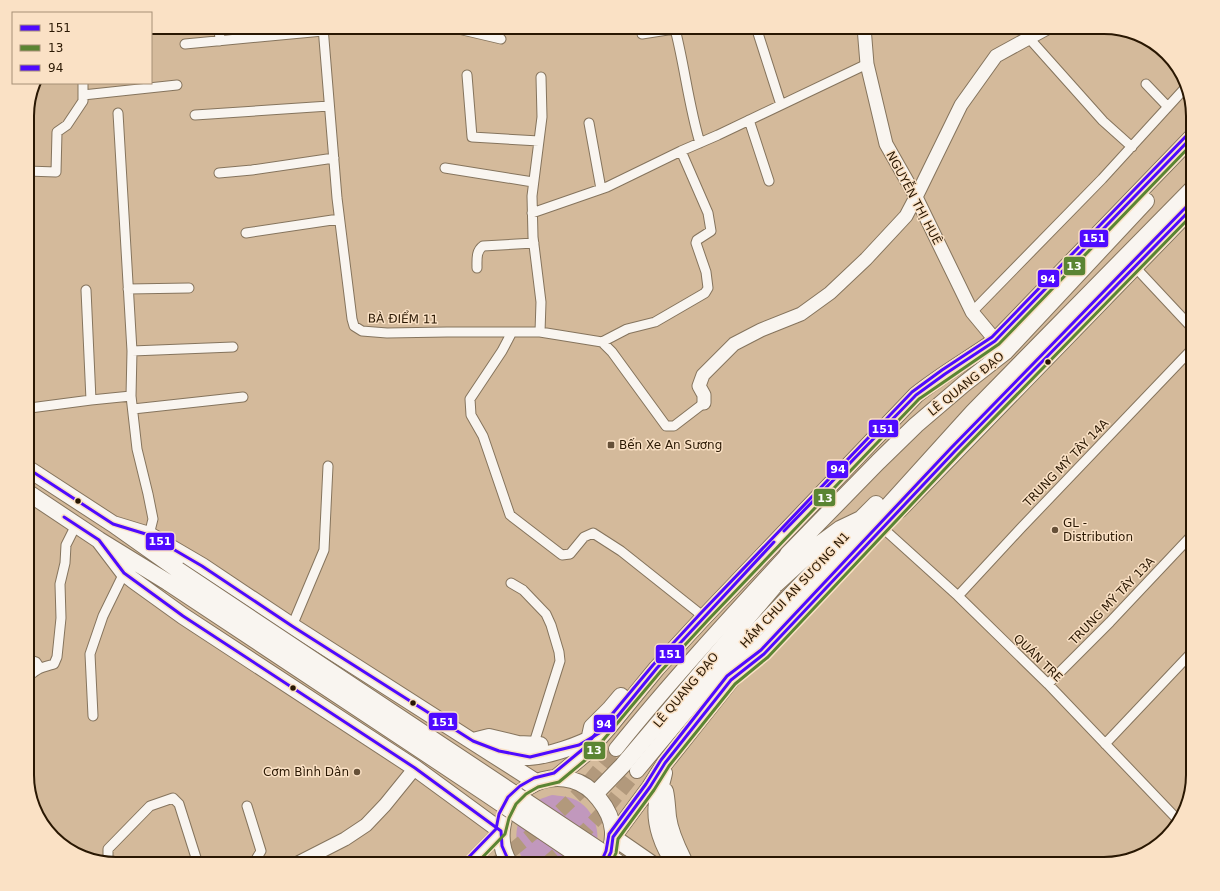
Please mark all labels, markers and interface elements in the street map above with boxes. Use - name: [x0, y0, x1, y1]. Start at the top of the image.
- legend: [12, 12, 152, 84]
- text: 151: [48, 21, 71, 35]
- text: 13: [48, 41, 63, 55]
- text: 94: [48, 61, 63, 75]
- street label: NGUYỄN THỊ HUÊ: [883, 148, 946, 247]
- line badge: 151: [1079, 229, 1109, 248]
- text: 151: [1083, 232, 1105, 245]
- line badge: 13: [1063, 256, 1086, 276]
- text: 13: [1066, 260, 1082, 273]
- line badge: 94: [1037, 269, 1060, 288]
- text: 94: [1040, 273, 1056, 286]
- street label: BÀ ĐIỂM 11: [368, 309, 438, 327]
- street label: LÊ QUANG ĐẠO: [925, 348, 1007, 419]
- unlabelled marker: [1043, 357, 1053, 367]
- street label: TRUNG MỸ TÂY 14A: [1019, 415, 1112, 510]
- line badge: 151: [868, 419, 899, 438]
- text: 151: [872, 423, 894, 436]
- place label: Bến Xe An Sương: [619, 438, 722, 452]
- marker: Bến Xe An Sương: [606, 440, 616, 450]
- line badge: 94: [826, 460, 849, 479]
- text: 94: [830, 463, 846, 476]
- line badge: 13: [813, 488, 836, 507]
- text: 13: [817, 492, 833, 505]
- unlabelled marker: [73, 496, 83, 506]
- place label: GL - Distribution: [1063, 516, 1133, 544]
- marker: GL - Distribution: [1050, 525, 1060, 535]
- street label: HẦM CHUI AN SƯƠNG N1: [736, 528, 852, 651]
- line badge: 151: [145, 532, 175, 551]
- text: 151: [149, 535, 171, 548]
- street label: TRUNG MỸ TÂY 13A: [1065, 553, 1158, 648]
- street label: QUÁN TRE: [1011, 631, 1066, 685]
- line badge: 151: [655, 644, 685, 664]
- text: 151: [659, 648, 681, 661]
- street label: LÊ QUANG ĐẠO: [650, 649, 721, 730]
- unlabelled marker: [288, 683, 298, 693]
- unlabelled marker: [408, 698, 418, 708]
- line badge: 151: [428, 712, 458, 731]
- line badge: 94: [593, 714, 616, 733]
- text: 151: [432, 716, 454, 729]
- text: 94: [596, 718, 612, 731]
- line badge: 13: [583, 741, 606, 760]
- text: 13: [586, 744, 602, 757]
- place label: Cơm Bình Dân: [263, 765, 349, 779]
- marker: Cơm Bình Dân: [352, 767, 362, 777]

